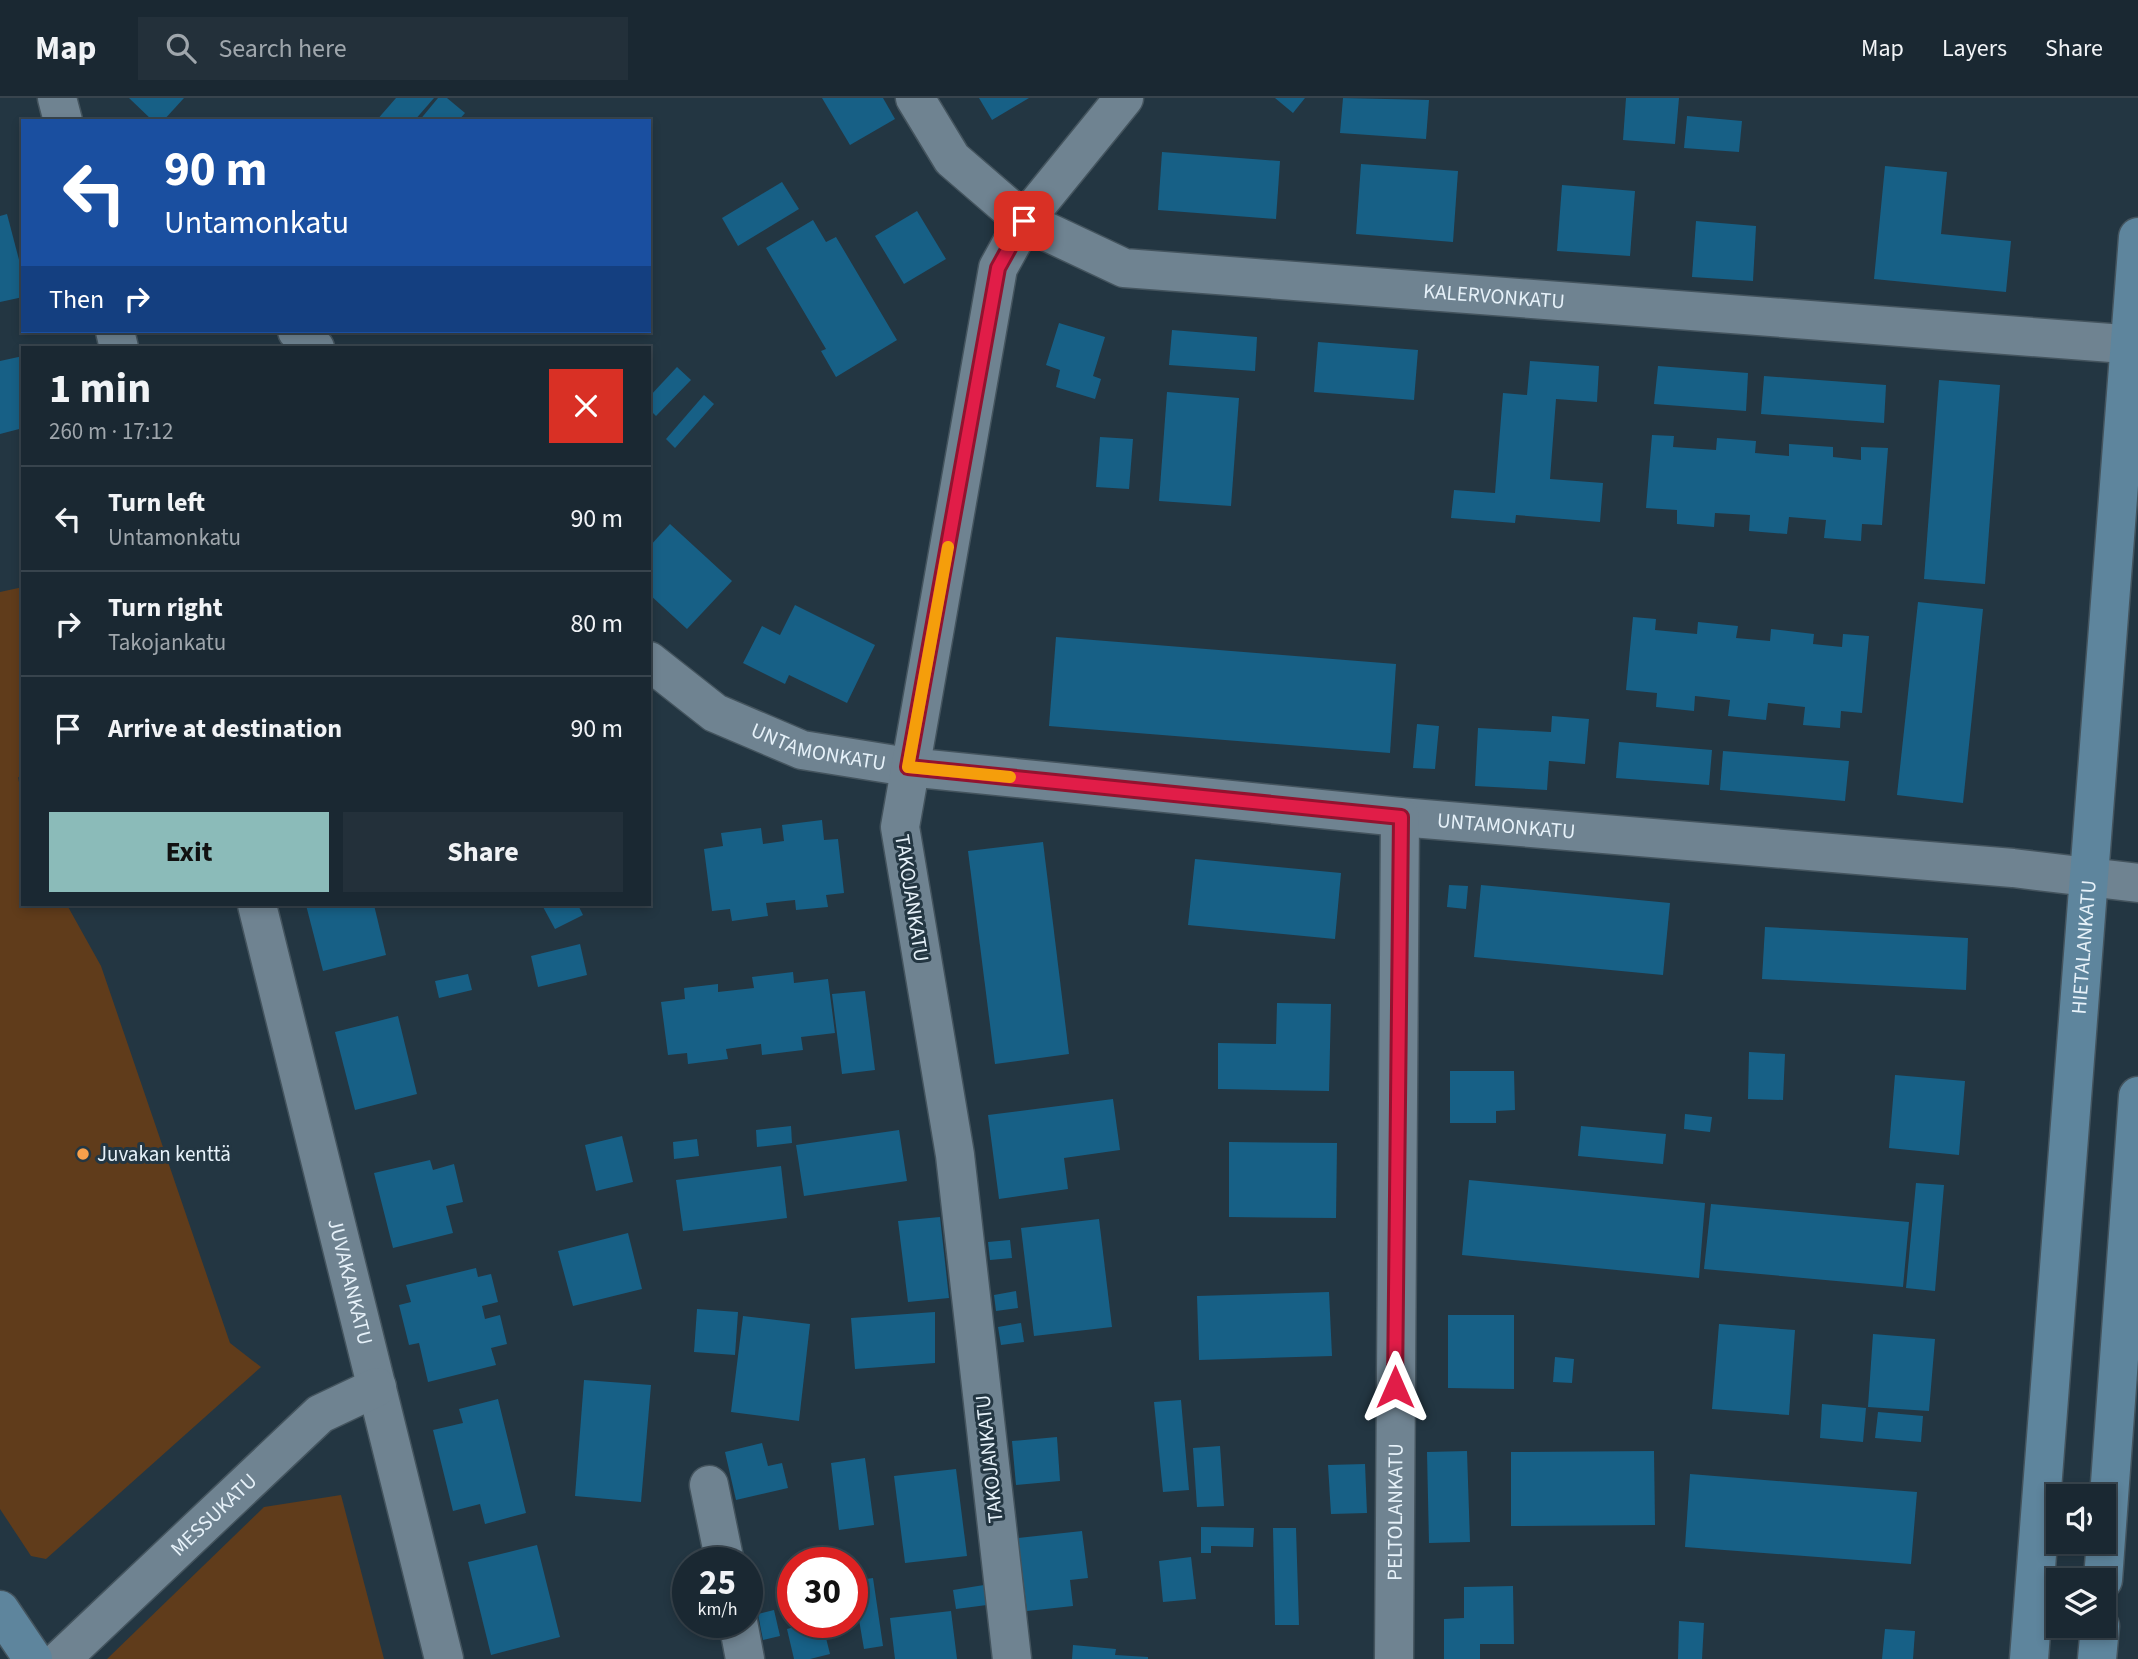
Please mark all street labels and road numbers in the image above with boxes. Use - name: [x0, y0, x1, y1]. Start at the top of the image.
- street label: KALERVONKATU: [1422, 276, 1566, 316]
- street label: UNTAMONKATU: [746, 715, 888, 778]
- street label: UNTAMONKATU: [1436, 805, 1577, 847]
- street label: TAKOJANKATU: [887, 832, 937, 964]
- street label: HIETALANKATU: [2063, 879, 2104, 1015]
- street label: JUVAKANKATU: [320, 1215, 381, 1348]
- street label: TAKOJANKATU: [967, 1393, 1011, 1525]
- street label: PELTOLANKATU: [1380, 1443, 1411, 1581]
- street label: MESSUKATU: [164, 1466, 263, 1563]

